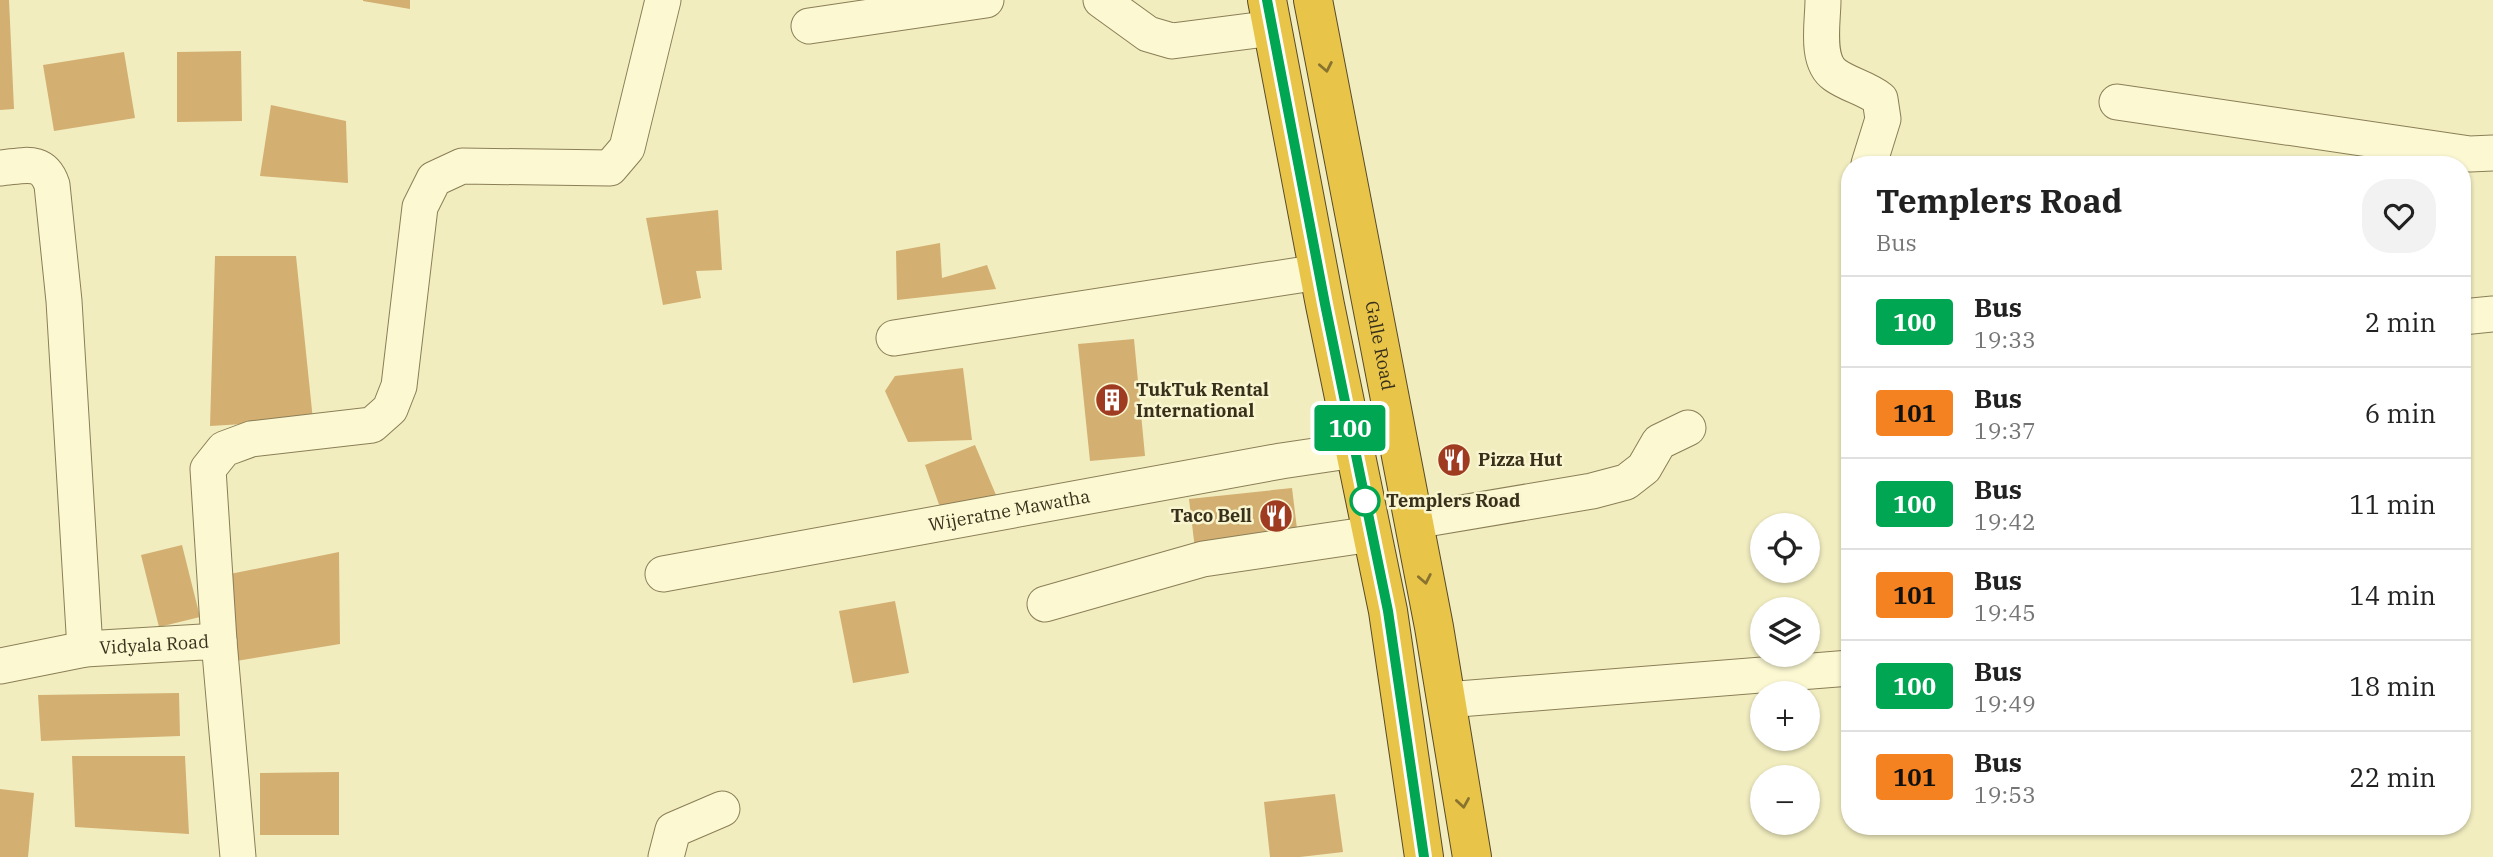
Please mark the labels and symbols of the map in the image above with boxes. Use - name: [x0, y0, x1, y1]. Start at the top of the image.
- one-way arrow: [1318, 61, 1333, 73]
- street label: Galle Road: [1360, 299, 1400, 392]
- place label: TukTuk Rental International: [1136, 378, 1269, 422]
- building icon: TukTuk Rental International: [1093, 381, 1131, 419]
- line badge: 100: [1310, 405, 1390, 451]
- restaurant icon: Pizza Hut: [1435, 441, 1473, 479]
- place label: Pizza Hut: [1478, 448, 1563, 471]
- street label: Wijeratne Mawatha: [927, 484, 1092, 536]
- marker: Templers Road: [1350, 486, 1380, 516]
- place label: Templers Road: [1386, 489, 1520, 512]
- restaurant icon: Taco Bell: [1257, 497, 1295, 535]
- place label: Taco Bell: [1171, 504, 1252, 527]
- one-way arrow: [1416, 573, 1431, 585]
- street label: Vidyala Road: [99, 630, 210, 659]
- one-way arrow: [1455, 797, 1470, 809]

